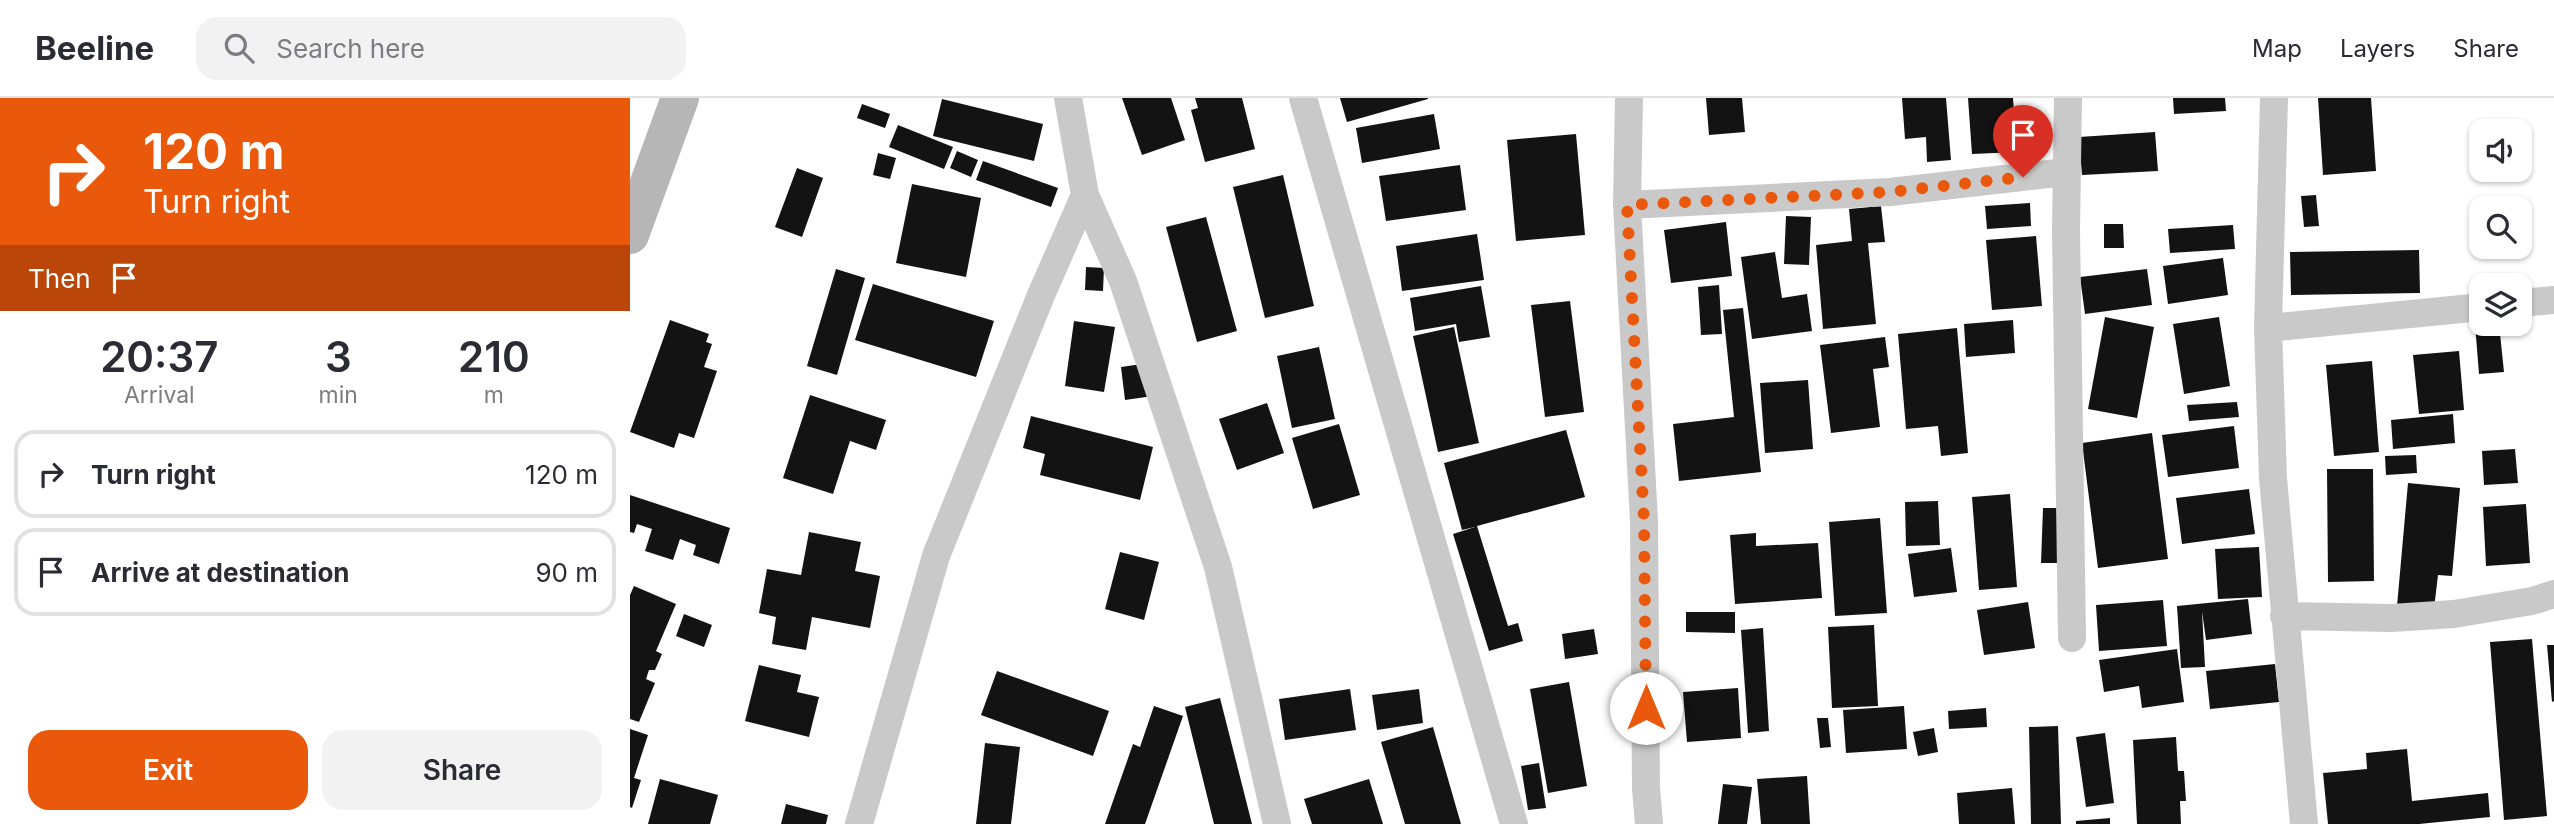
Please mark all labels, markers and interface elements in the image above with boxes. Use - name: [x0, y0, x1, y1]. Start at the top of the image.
- search box: [196, 17, 686, 80]
- text: Beeline: [35, 28, 154, 68]
- icon: search: [220, 29, 258, 67]
- text: Search here: [276, 33, 425, 64]
- text: Map: [2252, 34, 2302, 63]
- text: Layers: [2340, 34, 2415, 63]
- text: Share: [2453, 34, 2519, 63]
- pin: [1993, 105, 2053, 177]
- icon: arrive: [2004, 116, 2042, 154]
- map controls: [2469, 119, 2532, 336]
- button: sound: [2469, 119, 2532, 182]
- text: 120 m: [143, 122, 284, 181]
- icon: right: [28, 126, 119, 217]
- text: Turn right: [143, 182, 290, 221]
- button: search: [2469, 196, 2532, 259]
- icon: arrive: [105, 259, 143, 297]
- text: Then: [28, 263, 91, 294]
- button: layers: [2469, 273, 2532, 336]
- text: 20:37: [100, 331, 218, 382]
- text: 3: [325, 331, 352, 382]
- text: 210: [458, 331, 530, 382]
- text: Arrival: [124, 381, 195, 409]
- text: min: [319, 381, 358, 409]
- text: m: [484, 381, 504, 409]
- icon: right: [32, 455, 70, 493]
- text: Turn right: [91, 459, 216, 490]
- text: 120 m: [525, 459, 598, 490]
- icon: arrive: [32, 553, 70, 591]
- text: Arrive at destination: [91, 557, 350, 588]
- text: 90 m: [535, 557, 598, 588]
- position arrow: [1609, 671, 1683, 745]
- button: Exit: [28, 730, 308, 810]
- button: Share: [322, 730, 602, 810]

